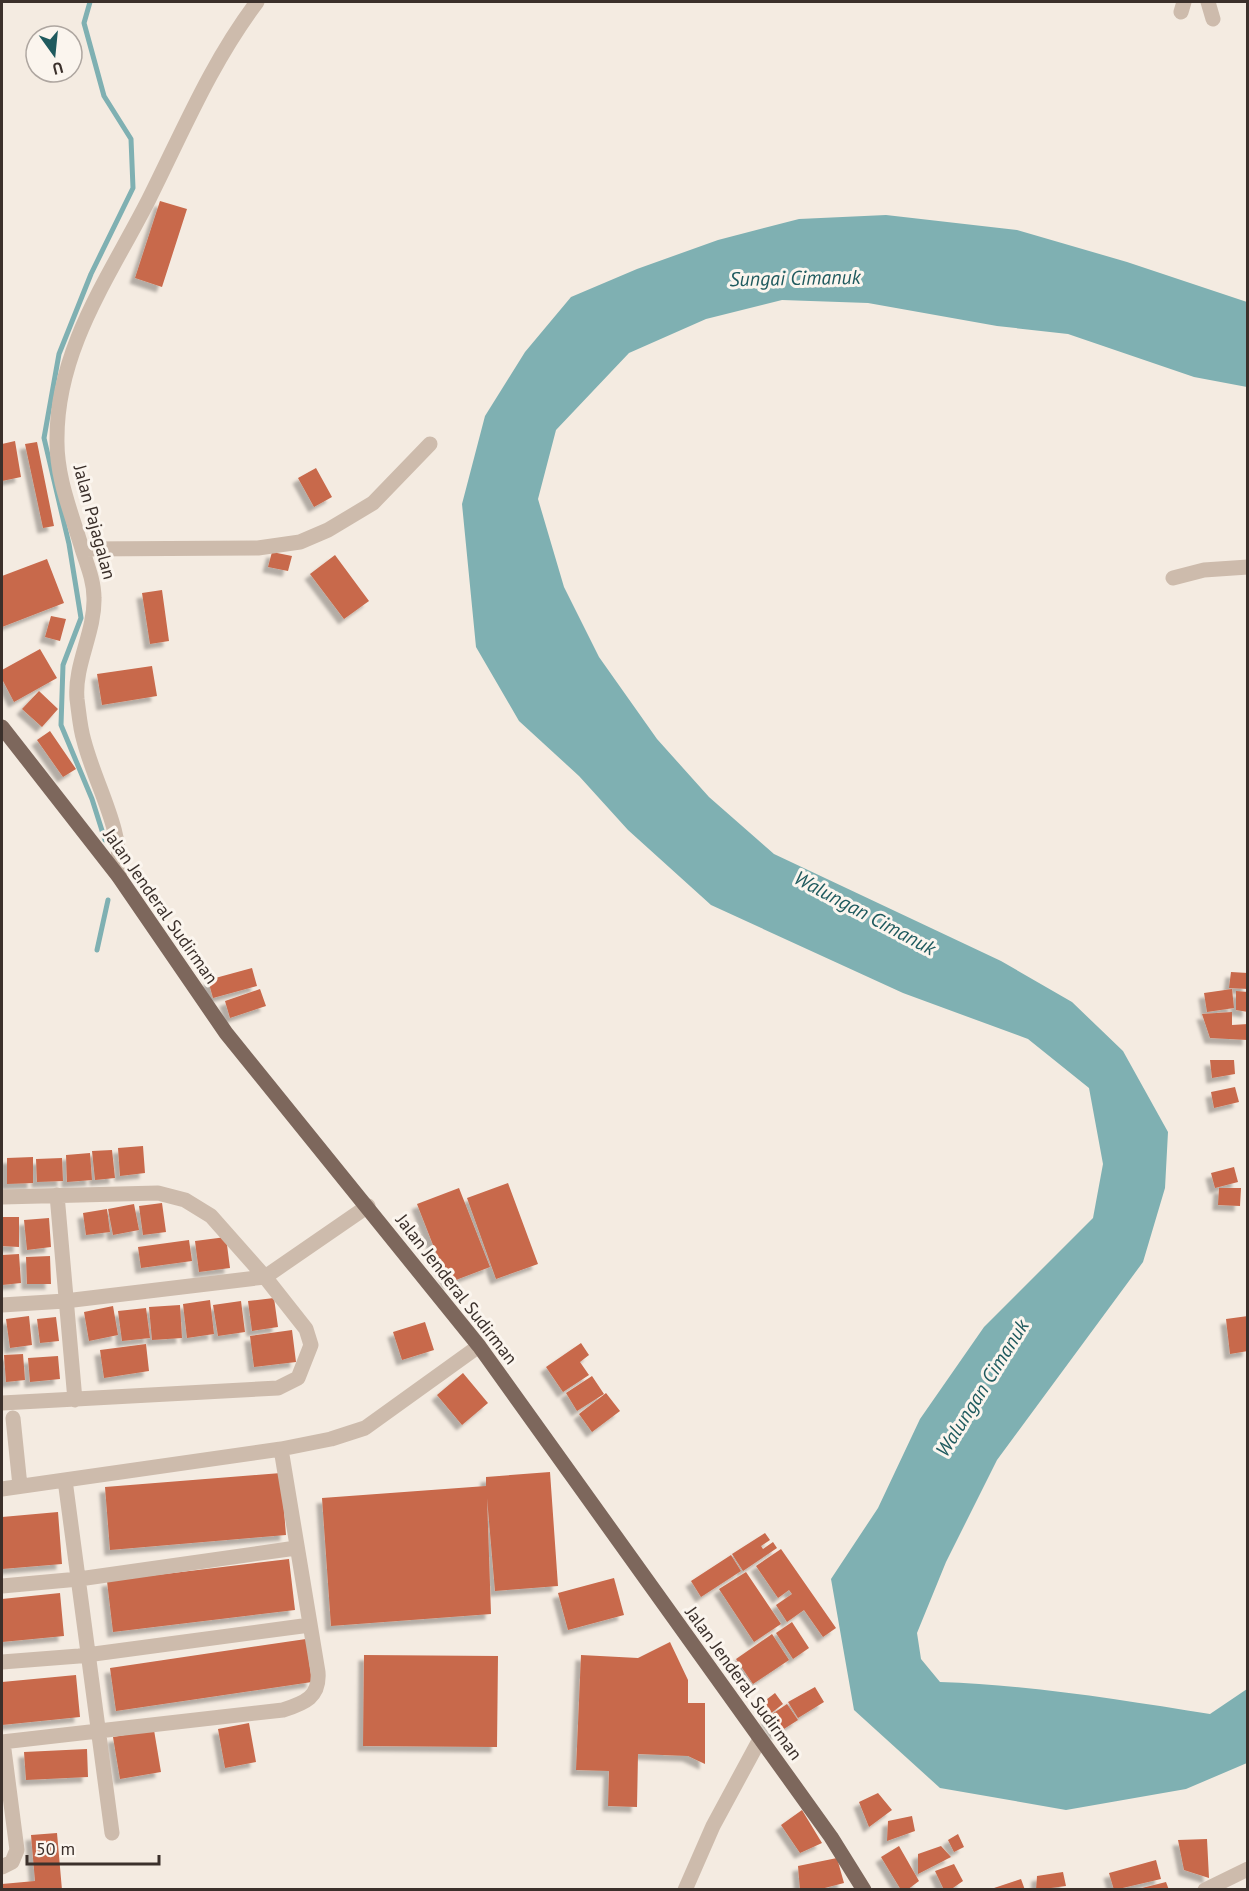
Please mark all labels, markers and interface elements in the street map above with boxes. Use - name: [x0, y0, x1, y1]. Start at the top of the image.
- north arrow: [24, 24, 84, 84]
- text: U: [50, 58, 65, 79]
- water label: Sungai Cimanuk: [729, 264, 862, 292]
- street label: Jalan Pajagalan: [68, 461, 121, 582]
- street label: Jalan Jenderal Sudirman: [98, 823, 223, 988]
- water label: Walungan Cimanuk: [790, 865, 941, 962]
- street label: Jalan Jenderal Sudirman: [391, 1208, 523, 1369]
- water label: Walungan Cimanuk: [929, 1314, 1035, 1461]
- street label: Jalan Jenderal Sudirman: [680, 1601, 808, 1764]
- scale bar: [27, 1828, 159, 1866]
- text: 50 m: [36, 1837, 75, 1860]

